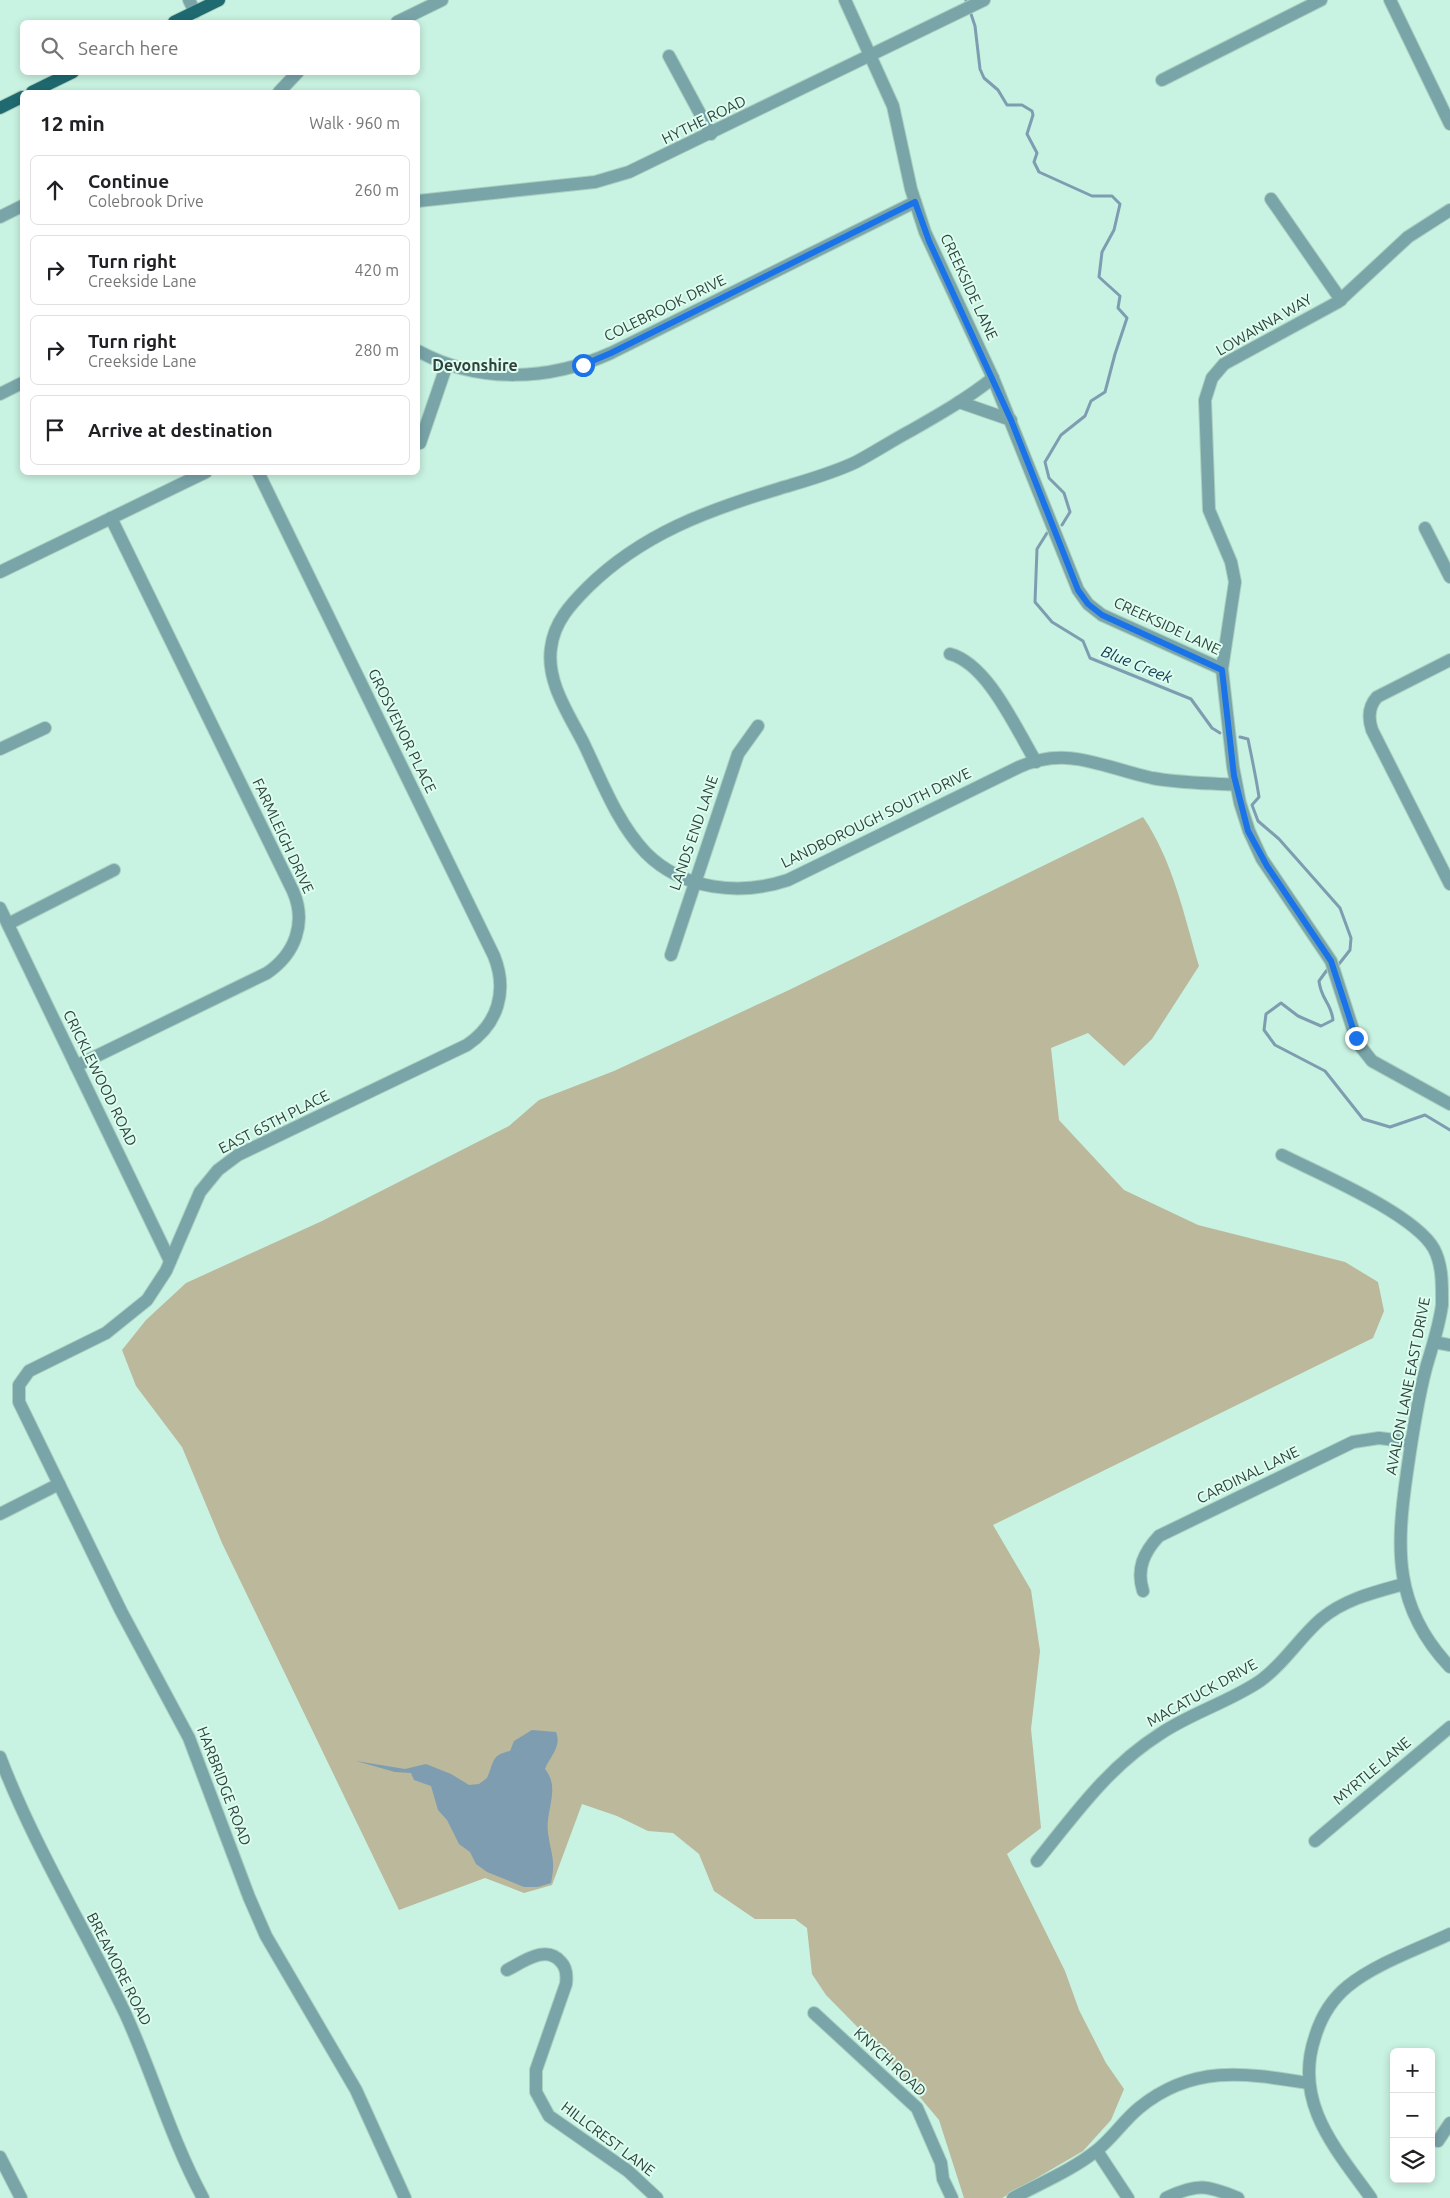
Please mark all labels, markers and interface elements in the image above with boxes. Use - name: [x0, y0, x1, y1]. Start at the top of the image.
- search box: [20, 20, 420, 75]
- icon: search: [38, 34, 66, 62]
- text: Search here: [78, 37, 178, 59]
- street label: HYTHE ROAD: [659, 92, 749, 147]
- text: 12 min: [40, 111, 105, 135]
- text: Walk · 960 m: [309, 114, 400, 132]
- text: Continue: [88, 170, 169, 192]
- icon: ahead: [41, 176, 69, 204]
- text: 260 m: [354, 181, 399, 199]
- text: Colebrook Drive: [88, 192, 204, 210]
- street label: CREEKSIDE LANE: [937, 231, 1002, 343]
- text: Turn right: [88, 250, 176, 272]
- icon: right: [41, 256, 69, 284]
- text: 420 m: [354, 261, 399, 279]
- street label: COLEBROOK DRIVE: [601, 271, 728, 344]
- text: Creekside Lane: [88, 272, 197, 290]
- street label: LOWANNA WAY: [1213, 290, 1315, 359]
- text: Turn right: [88, 330, 176, 352]
- icon: right: [41, 336, 69, 364]
- text: 280 m: [354, 341, 399, 359]
- text: Creekside Lane: [88, 352, 197, 370]
- route start: [572, 354, 595, 377]
- district label: Devonshire: [432, 356, 518, 374]
- icon: arrive: [41, 416, 69, 444]
- text: Arrive at destination: [88, 419, 273, 441]
- street label: CREEKSIDE LANE: [1111, 593, 1223, 658]
- water label: Blue Creek: [1099, 642, 1176, 687]
- street label: GROSVENOR PLACE: [365, 666, 440, 796]
- street label: LANDBOROUGH SOUTH DRIVE: [778, 764, 973, 871]
- street label: LANDS END LANE: [666, 773, 721, 893]
- street label: FARMLEIGH DRIVE: [249, 776, 318, 896]
- street label: CRICKLEWOOD ROAD: [60, 1007, 141, 1149]
- route end: [1345, 1027, 1368, 1050]
- street label: EAST 65TH PLACE: [216, 1086, 332, 1157]
- street label: AVALON LANE EAST DRIVE: [1382, 1296, 1433, 1476]
- street label: CARDINAL LANE: [1194, 1442, 1302, 1507]
- street label: MACATUCK DRIVE: [1144, 1655, 1260, 1730]
- street label: HARBRIDGE ROAD: [194, 1724, 255, 1848]
- street label: MYRTLE LANE: [1330, 1733, 1414, 1808]
- street label: BREAMORE ROAD: [84, 1910, 155, 2028]
- street label: KNYCH ROAD: [851, 2024, 930, 2099]
- map controls: [1390, 2048, 1435, 2183]
- button: +: [1390, 2048, 1435, 2093]
- button: −: [1390, 2093, 1435, 2138]
- street label: HILLCREST LANE: [558, 2098, 658, 2179]
- button: layers: [1390, 2138, 1435, 2183]

